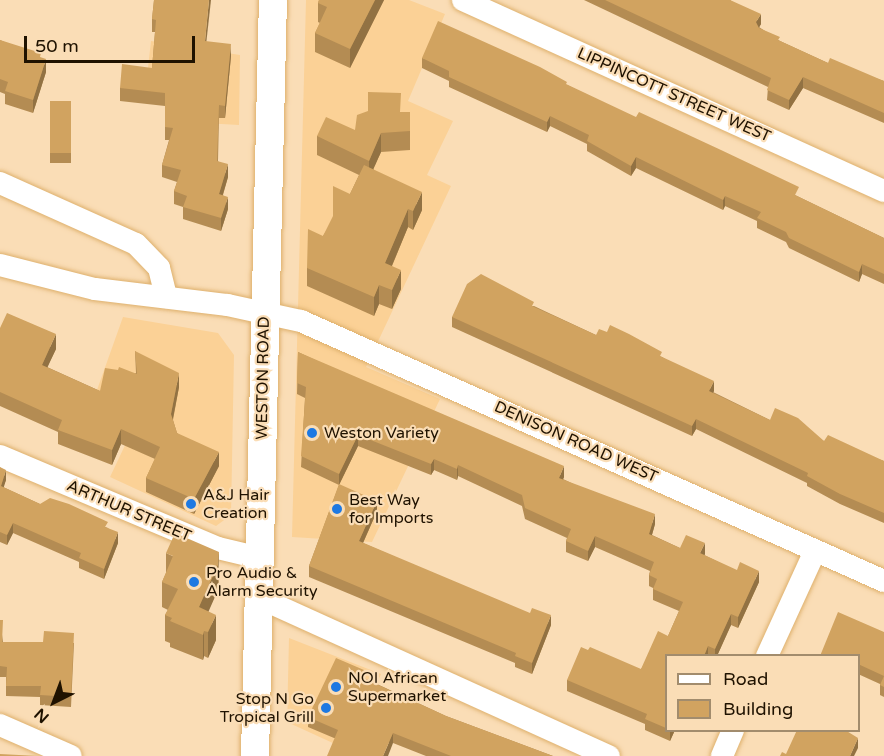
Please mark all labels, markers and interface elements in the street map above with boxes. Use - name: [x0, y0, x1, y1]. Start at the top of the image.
- scale bar: [27, 24, 198, 62]
- text: 50 m: [35, 35, 79, 57]
- street label: LIPPINCOTT STREET WEST: [574, 44, 774, 146]
- street label: WESTON ROAD: [252, 316, 274, 440]
- street label: DENISON ROAD WEST: [491, 397, 661, 487]
- place label: Weston Variety: [324, 423, 439, 443]
- marker: Weston Variety: [305, 426, 319, 440]
- street label: ARTHUR STREET: [64, 476, 194, 546]
- place label: A&J Hair Creation: [203, 485, 269, 523]
- place label: Best Way for Imports: [349, 490, 433, 528]
- marker: A&J Hair Creation: [184, 497, 198, 511]
- marker: Best Way for Imports: [330, 502, 344, 516]
- place label: Pro Audio & Alarm Security: [206, 563, 318, 601]
- marker: Pro Audio & Alarm Security: [187, 575, 201, 589]
- legend: [665, 654, 860, 732]
- place label: NOI African Supermarket: [348, 668, 446, 706]
- text: Road: [723, 668, 768, 690]
- north arrow: [24, 672, 84, 732]
- marker: NOI African Supermarket: [329, 680, 343, 694]
- place label: Stop N Go Tropical Grill: [220, 689, 314, 727]
- text: Building: [723, 698, 793, 720]
- marker: Stop N Go Tropical Grill: [319, 701, 333, 715]
- text: N: [30, 704, 53, 727]

